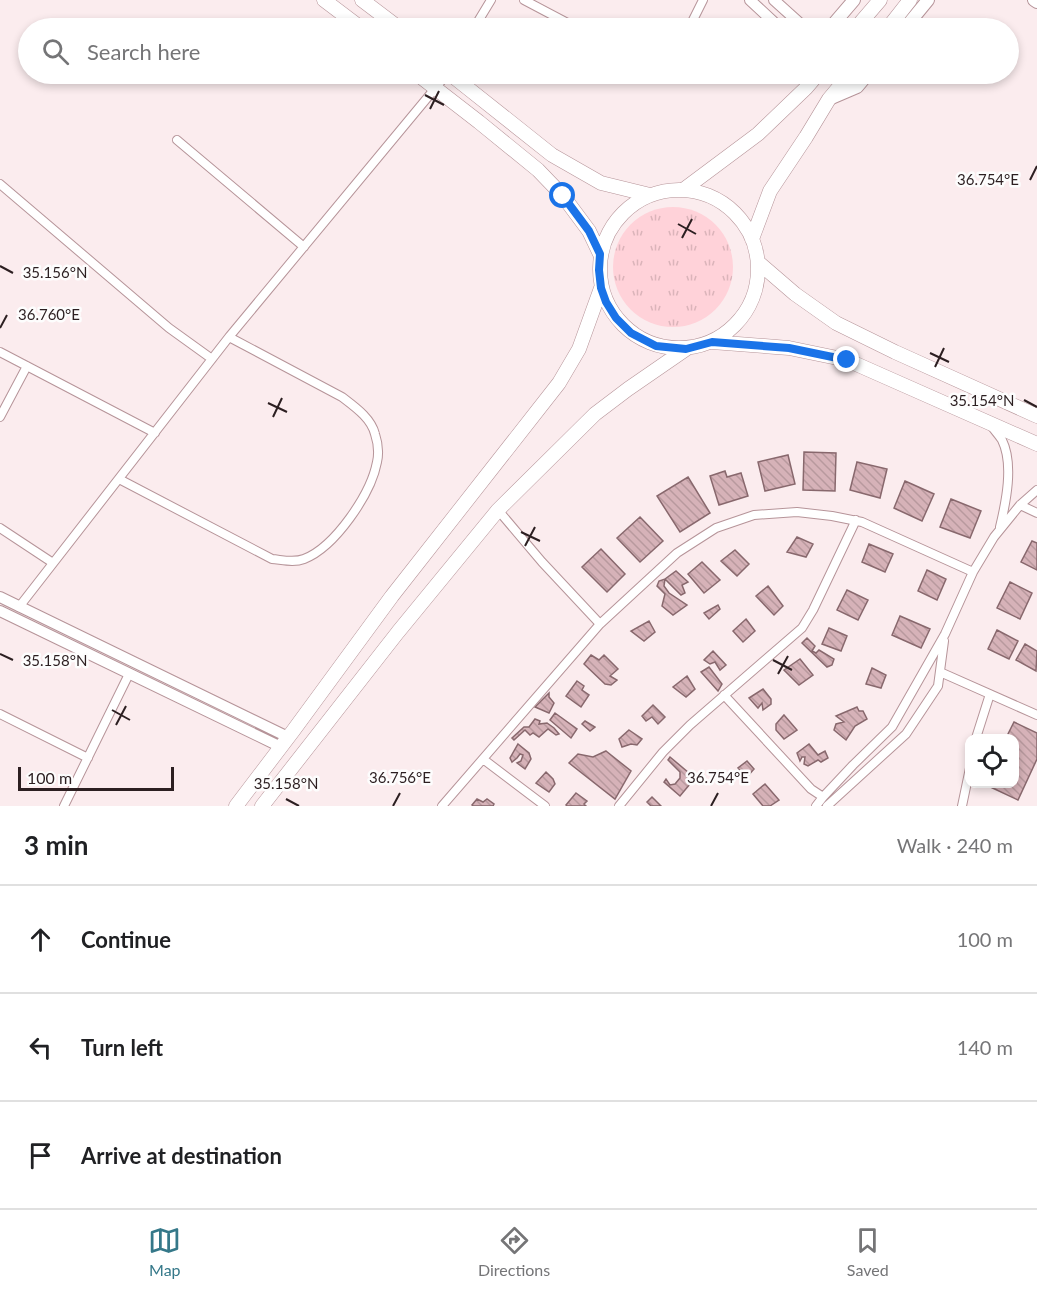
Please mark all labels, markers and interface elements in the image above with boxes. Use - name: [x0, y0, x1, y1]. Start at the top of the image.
- search box: [18, 18, 1019, 84]
- icon: search: [39, 35, 72, 68]
- text: Search here: [87, 38, 200, 65]
- text: 36.754°E: [957, 170, 1019, 188]
- route start: [549, 182, 575, 208]
- text: 35.156°N: [23, 263, 87, 281]
- text: 36.760°E: [18, 305, 80, 323]
- route end: [833, 346, 859, 372]
- text: 35.154°N: [950, 391, 1014, 409]
- text: 35.158°N: [23, 651, 87, 669]
- map controls: [965, 734, 1019, 788]
- button: locate: [965, 734, 1019, 788]
- scale bar: [18, 764, 174, 792]
- text: 100 m: [27, 768, 72, 787]
- text: 36.756°E: [369, 768, 431, 786]
- text: 36.754°E: [687, 768, 749, 786]
- text: 35.158°N: [254, 774, 318, 792]
- text: 3 min: [24, 829, 88, 861]
- text: Walk · 240 m: [897, 833, 1013, 857]
- icon: ahead: [24, 923, 57, 956]
- text: Continue: [81, 926, 171, 953]
- text: 100 m: [957, 927, 1013, 951]
- icon: left: [24, 1031, 57, 1064]
- text: Turn left: [81, 1034, 163, 1061]
- text: 140 m: [957, 1035, 1013, 1059]
- icon: arrive: [24, 1139, 57, 1172]
- text: Arrive at destination: [81, 1142, 282, 1169]
- tab: Map: [148, 1224, 181, 1279]
- tab: Directions: [478, 1224, 550, 1279]
- tab: Saved: [847, 1224, 889, 1279]

